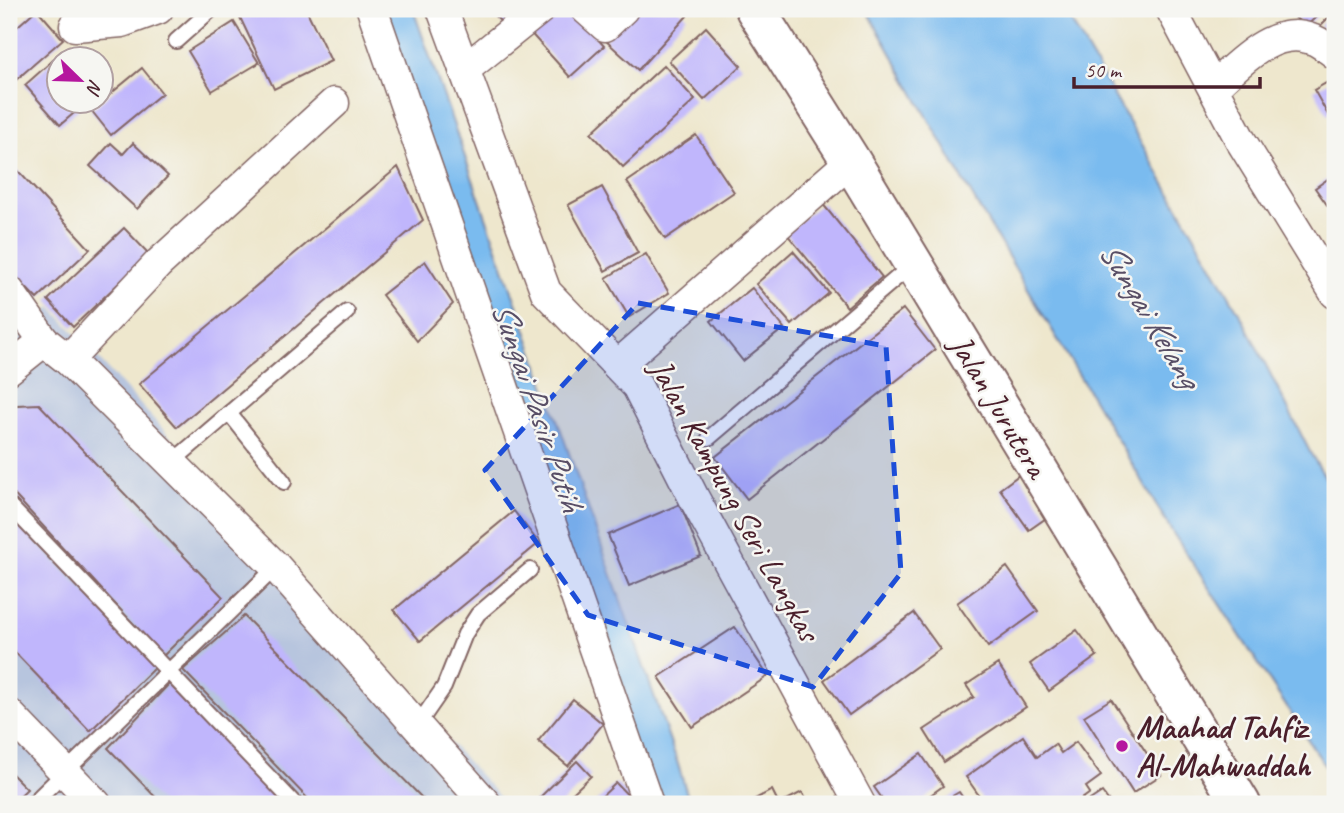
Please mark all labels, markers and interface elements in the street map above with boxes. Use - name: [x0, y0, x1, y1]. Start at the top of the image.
- north arrow: [46, 46, 116, 116]
- scale bar: [1074, 46, 1260, 90]
- text: 50 m: [1085, 57, 1123, 83]
- text: N: [80, 76, 108, 99]
- water label: Sungai Kelang: [1089, 233, 1214, 400]
- water label: Sungai Pasir Putih: [481, 295, 596, 519]
- street label: Jalan Jurutera: [939, 325, 1059, 487]
- street label: Jalan Kampung Seri Langkas: [639, 350, 831, 651]
- place label: Maahad Tahfiz Al-Mahwaddah: [1136, 706, 1312, 786]
- marker: Maahad Tahfiz Al-Mahwaddah: [1114, 738, 1130, 754]

